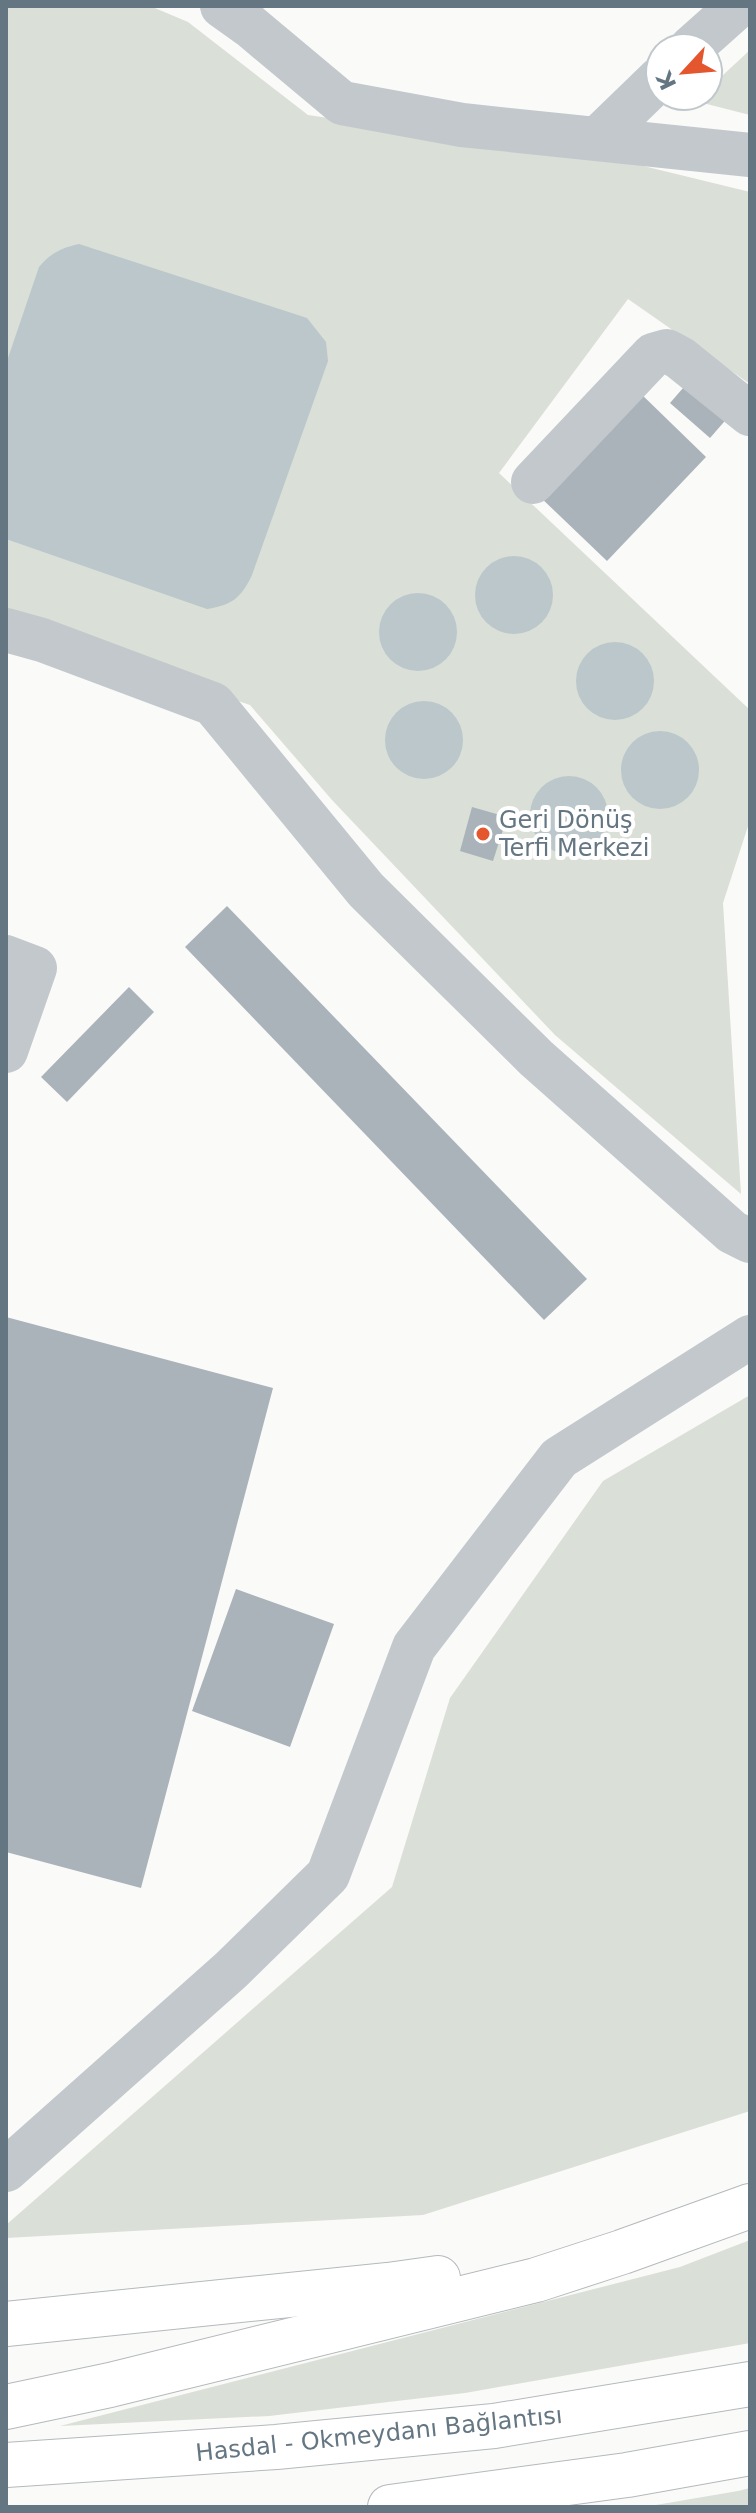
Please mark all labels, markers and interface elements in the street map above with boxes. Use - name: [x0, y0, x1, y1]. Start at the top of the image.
- north arrow: [644, 32, 724, 112]
- text: K: [651, 67, 681, 94]
- place label: Geri Dönüş Terfi Merkezi: [498, 806, 649, 862]
- marker: Geri Dönüş Terfi Merkezi: [474, 825, 492, 843]
- street label: Hasdal - Okmeydanı Bağlantısı: [194, 2401, 564, 2467]

